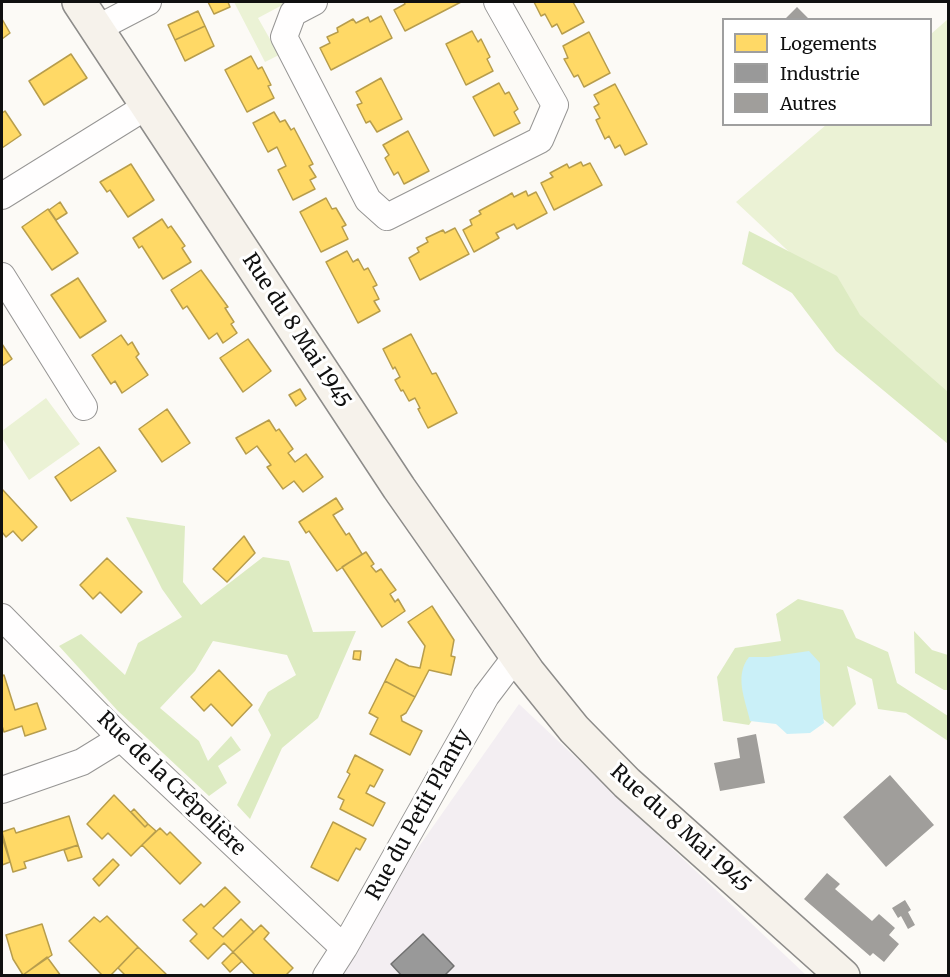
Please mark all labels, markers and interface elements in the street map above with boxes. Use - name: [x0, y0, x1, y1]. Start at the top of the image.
- legend: [722, 18, 932, 126]
- text: Logements: [780, 32, 877, 55]
- text: Industrie: [780, 62, 860, 85]
- text: Autres: [780, 92, 837, 115]
- street label: Rue du 8 Mai 1945: [237, 249, 355, 413]
- street label: Rue de la Crêpelière: [92, 707, 250, 861]
- street label: Rue du Petit Planty: [362, 725, 476, 905]
- street label: Rue du 8 Mai 1945: [605, 760, 755, 898]

